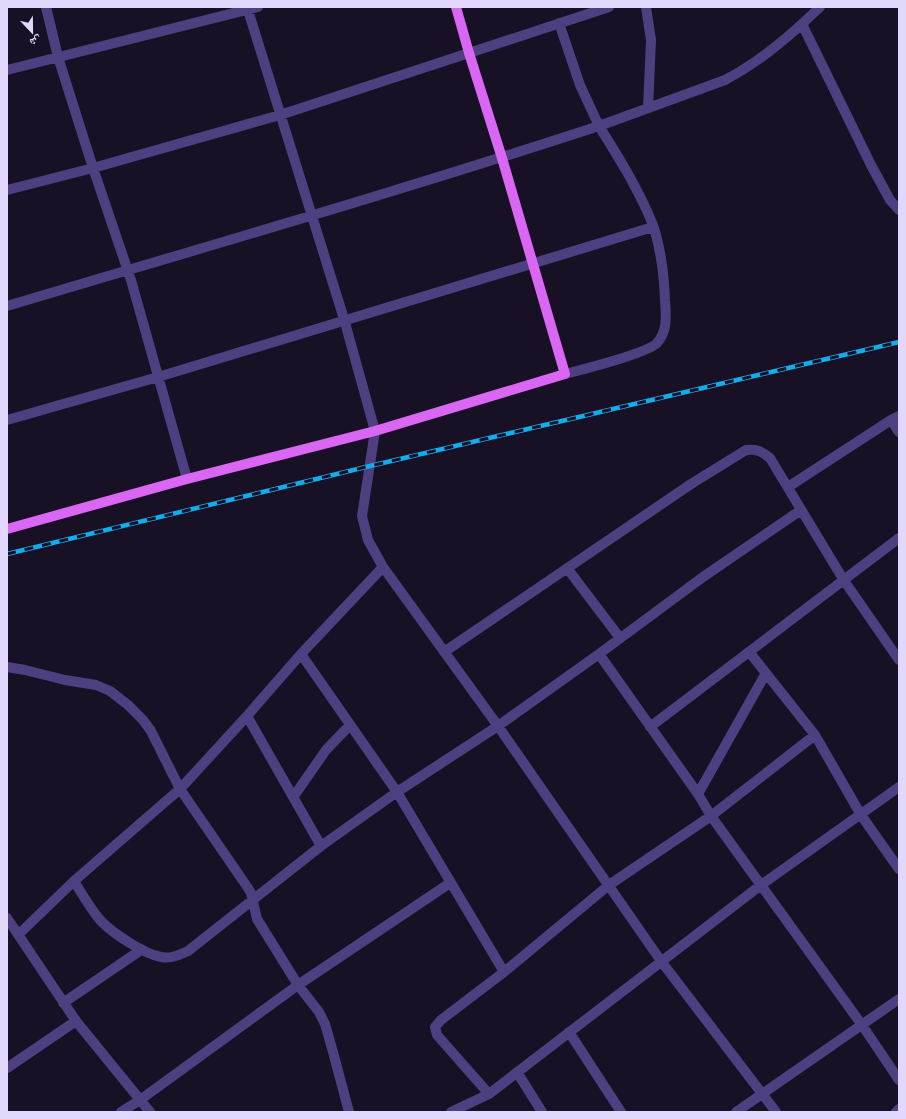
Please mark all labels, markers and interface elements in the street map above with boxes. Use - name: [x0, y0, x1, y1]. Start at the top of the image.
- north arrow: [12, 12, 52, 52]
- text: ش: [27, 32, 44, 51]

